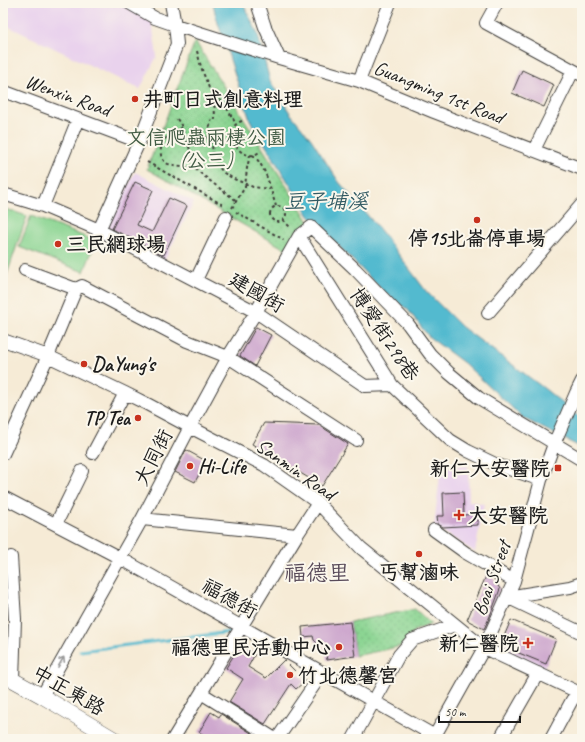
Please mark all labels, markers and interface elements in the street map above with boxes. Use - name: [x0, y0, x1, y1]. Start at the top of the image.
- street label: Guangming 1st Road: [370, 55, 510, 131]
- street label: Wenxin Road: [22, 69, 117, 123]
- place label: 井町日式創意料理: [143, 87, 303, 112]
- marker: 井町日式創意料理: [130, 94, 140, 104]
- park label: 文信爬蟲兩棲公園 (公三): [126, 125, 286, 173]
- water label: 豆子埔溪: [284, 188, 369, 214]
- marker: 停15北崙停車場: [472, 215, 482, 225]
- place label: 停15北崙停車場: [408, 226, 546, 251]
- place label: 三民網球場: [66, 232, 166, 257]
- marker: 三民網球場: [53, 239, 63, 249]
- street label: 建國街: [225, 267, 289, 318]
- street label: 博愛街298巷: [344, 283, 425, 386]
- place label: DaYung's: [92, 352, 157, 377]
- marker: DaYung's: [79, 359, 89, 369]
- place label: TP Tea: [84, 406, 132, 431]
- marker: TP Tea: [133, 413, 143, 423]
- street label: 大同街: [129, 425, 178, 490]
- street label: Sanmin Road: [251, 433, 343, 508]
- place label: Hi-Life: [198, 454, 247, 479]
- place label: 新仁大安醫院: [430, 456, 550, 481]
- marker: Hi-Life: [185, 461, 195, 471]
- marker: 新仁大安醫院: [553, 463, 563, 473]
- place label: 大安醫院: [468, 503, 548, 528]
- marker: 大安醫院: [453, 509, 465, 521]
- street label: Boai Street: [467, 534, 518, 619]
- marker: 丐幫滷味: [414, 549, 424, 559]
- district label: 福德里: [284, 559, 350, 587]
- place label: 丐幫滷味: [379, 560, 459, 585]
- street label: 福德街: [197, 573, 262, 624]
- place label: 新仁醫院: [439, 631, 519, 656]
- place label: 福德里民活動中心: [171, 635, 331, 660]
- marker: 新仁醫院: [522, 637, 534, 649]
- marker: 福德里民活動中心: [334, 642, 344, 652]
- one-way arrow: [58, 656, 66, 668]
- street label: 中正東路: [28, 660, 111, 722]
- place label: 竹北德馨宮: [298, 663, 398, 688]
- marker: 竹北德馨宮: [285, 670, 295, 680]
- scale bar: [439, 698, 520, 724]
- text: 50 m: [445, 704, 467, 720]

